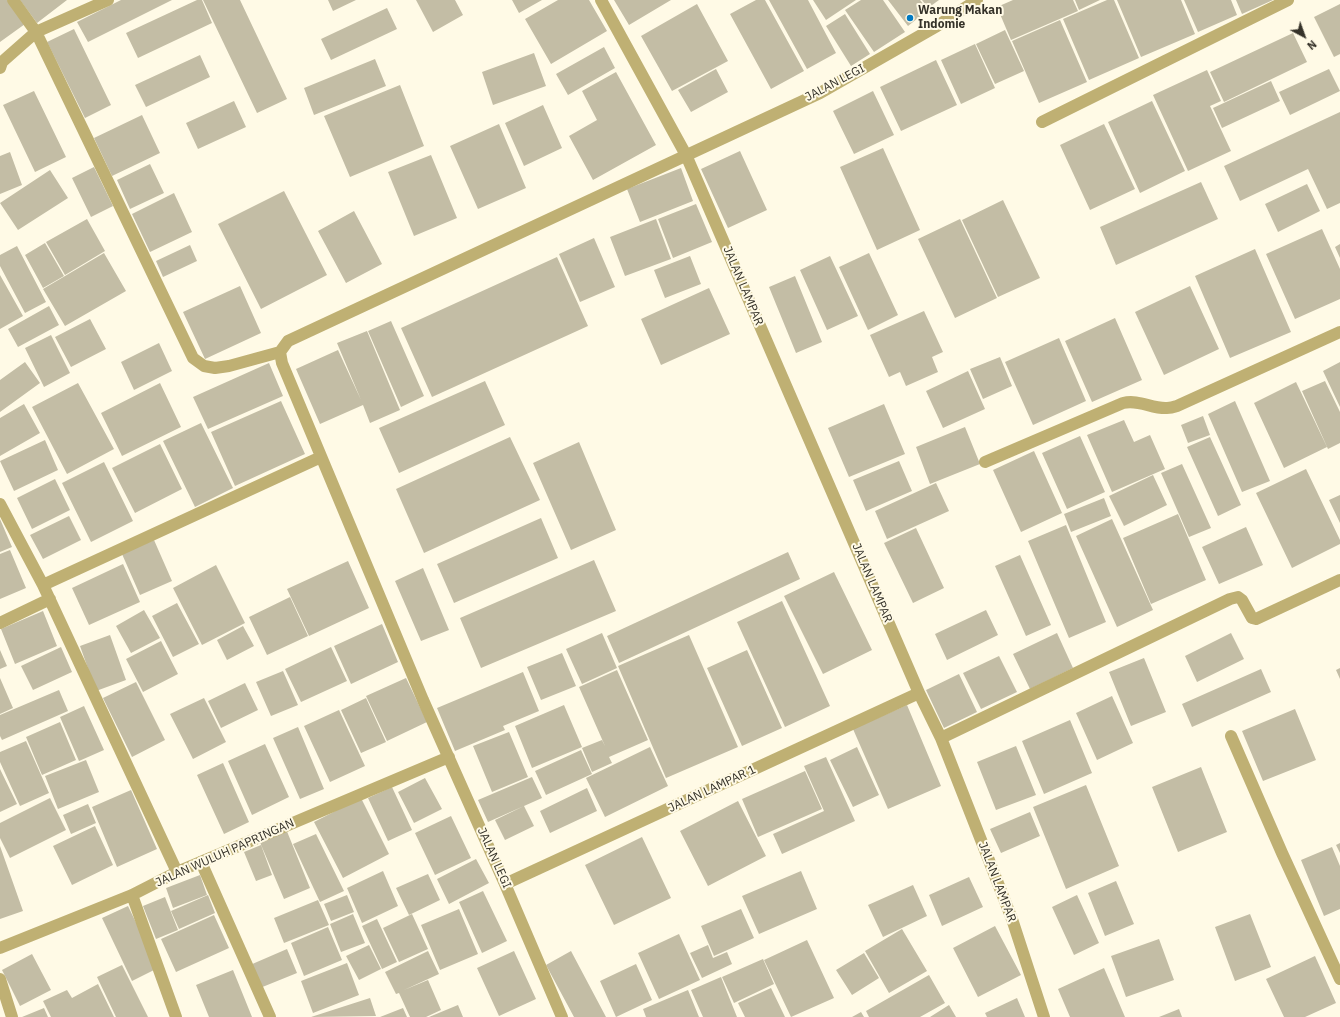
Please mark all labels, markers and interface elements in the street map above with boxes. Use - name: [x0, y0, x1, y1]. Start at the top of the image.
- place label: Warung Makan Indomie: [918, 4, 1002, 32]
- marker: Warung Makan Indomie: [905, 13, 915, 23]
- north arrow: [1284, 16, 1324, 56]
- text: N: [1304, 37, 1319, 53]
- street label: JALAN LEGI: [803, 61, 867, 105]
- street label: JALAN LAMPAR: [720, 244, 766, 328]
- street label: JALAN LAMPAR: [849, 541, 895, 625]
- street label: JALAN LAMPAR 1: [666, 762, 758, 816]
- street label: JALAN WULUH PAPRINGAN: [154, 816, 296, 890]
- street label: JALAN LEGI: [474, 825, 514, 891]
- street label: JALAN LAMPAR: [975, 840, 1019, 924]

